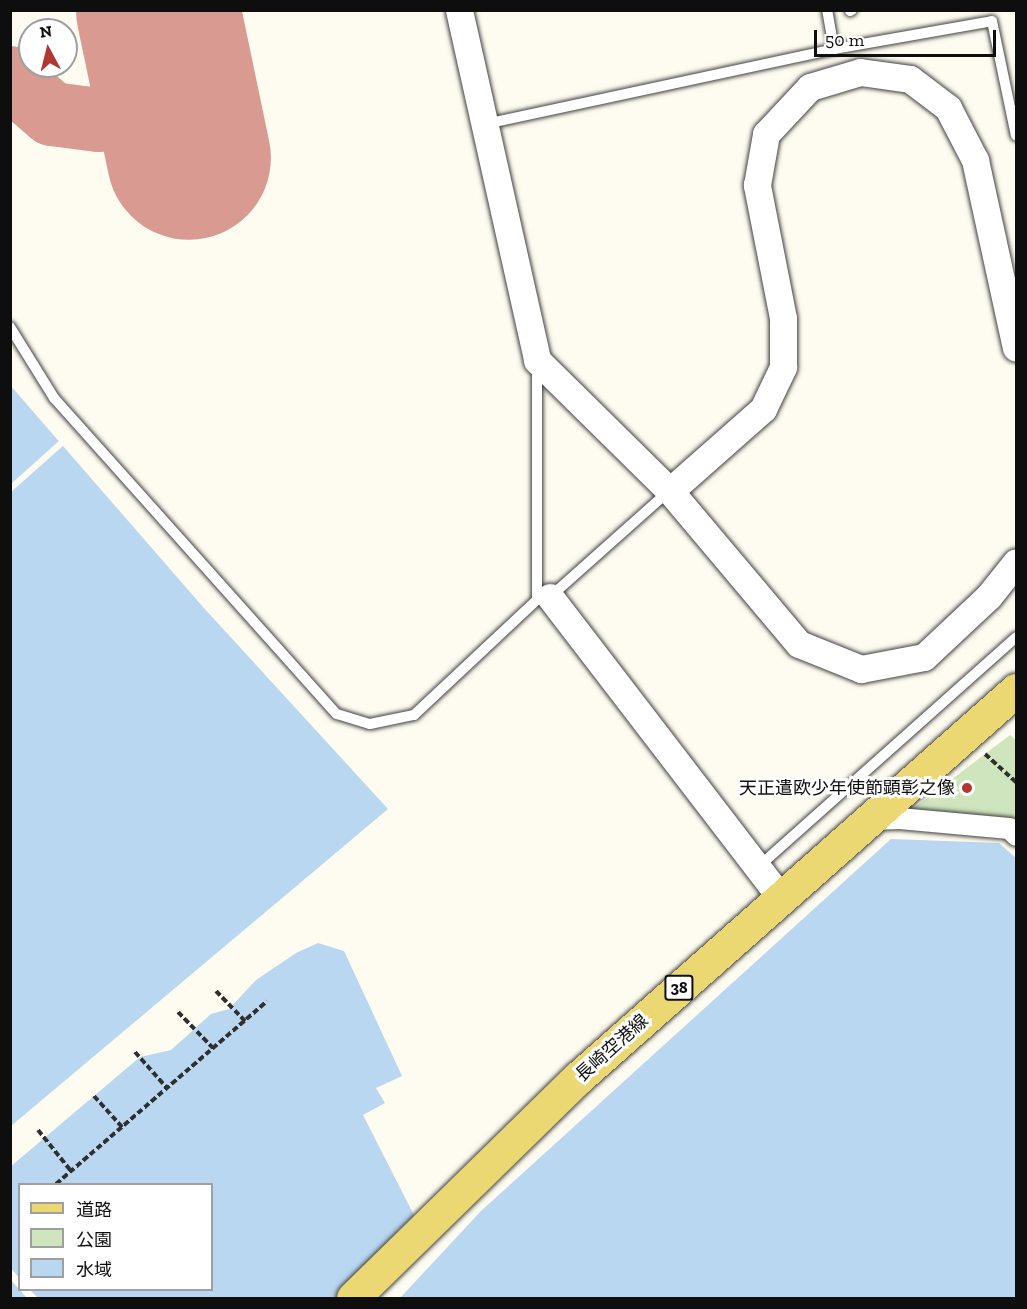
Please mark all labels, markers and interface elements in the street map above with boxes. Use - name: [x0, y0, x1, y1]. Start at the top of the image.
- north arrow: [18, 18, 78, 78]
- scale bar: [817, 18, 998, 56]
- text: N: [39, 21, 53, 42]
- text: 50 m: [825, 29, 864, 51]
- place label: 天正遣欧少年使節顕彰之像: [739, 777, 955, 799]
- marker: 天正遣欧少年使節顕彰之像: [960, 781, 974, 795]
- road number: 38: [664, 975, 694, 1001]
- street label: 長崎空港線: [571, 1010, 653, 1086]
- legend: [18, 1183, 213, 1291]
- text: 道路: [76, 1199, 112, 1221]
- text: 公園: [76, 1229, 112, 1251]
- text: 水域: [76, 1259, 112, 1281]

